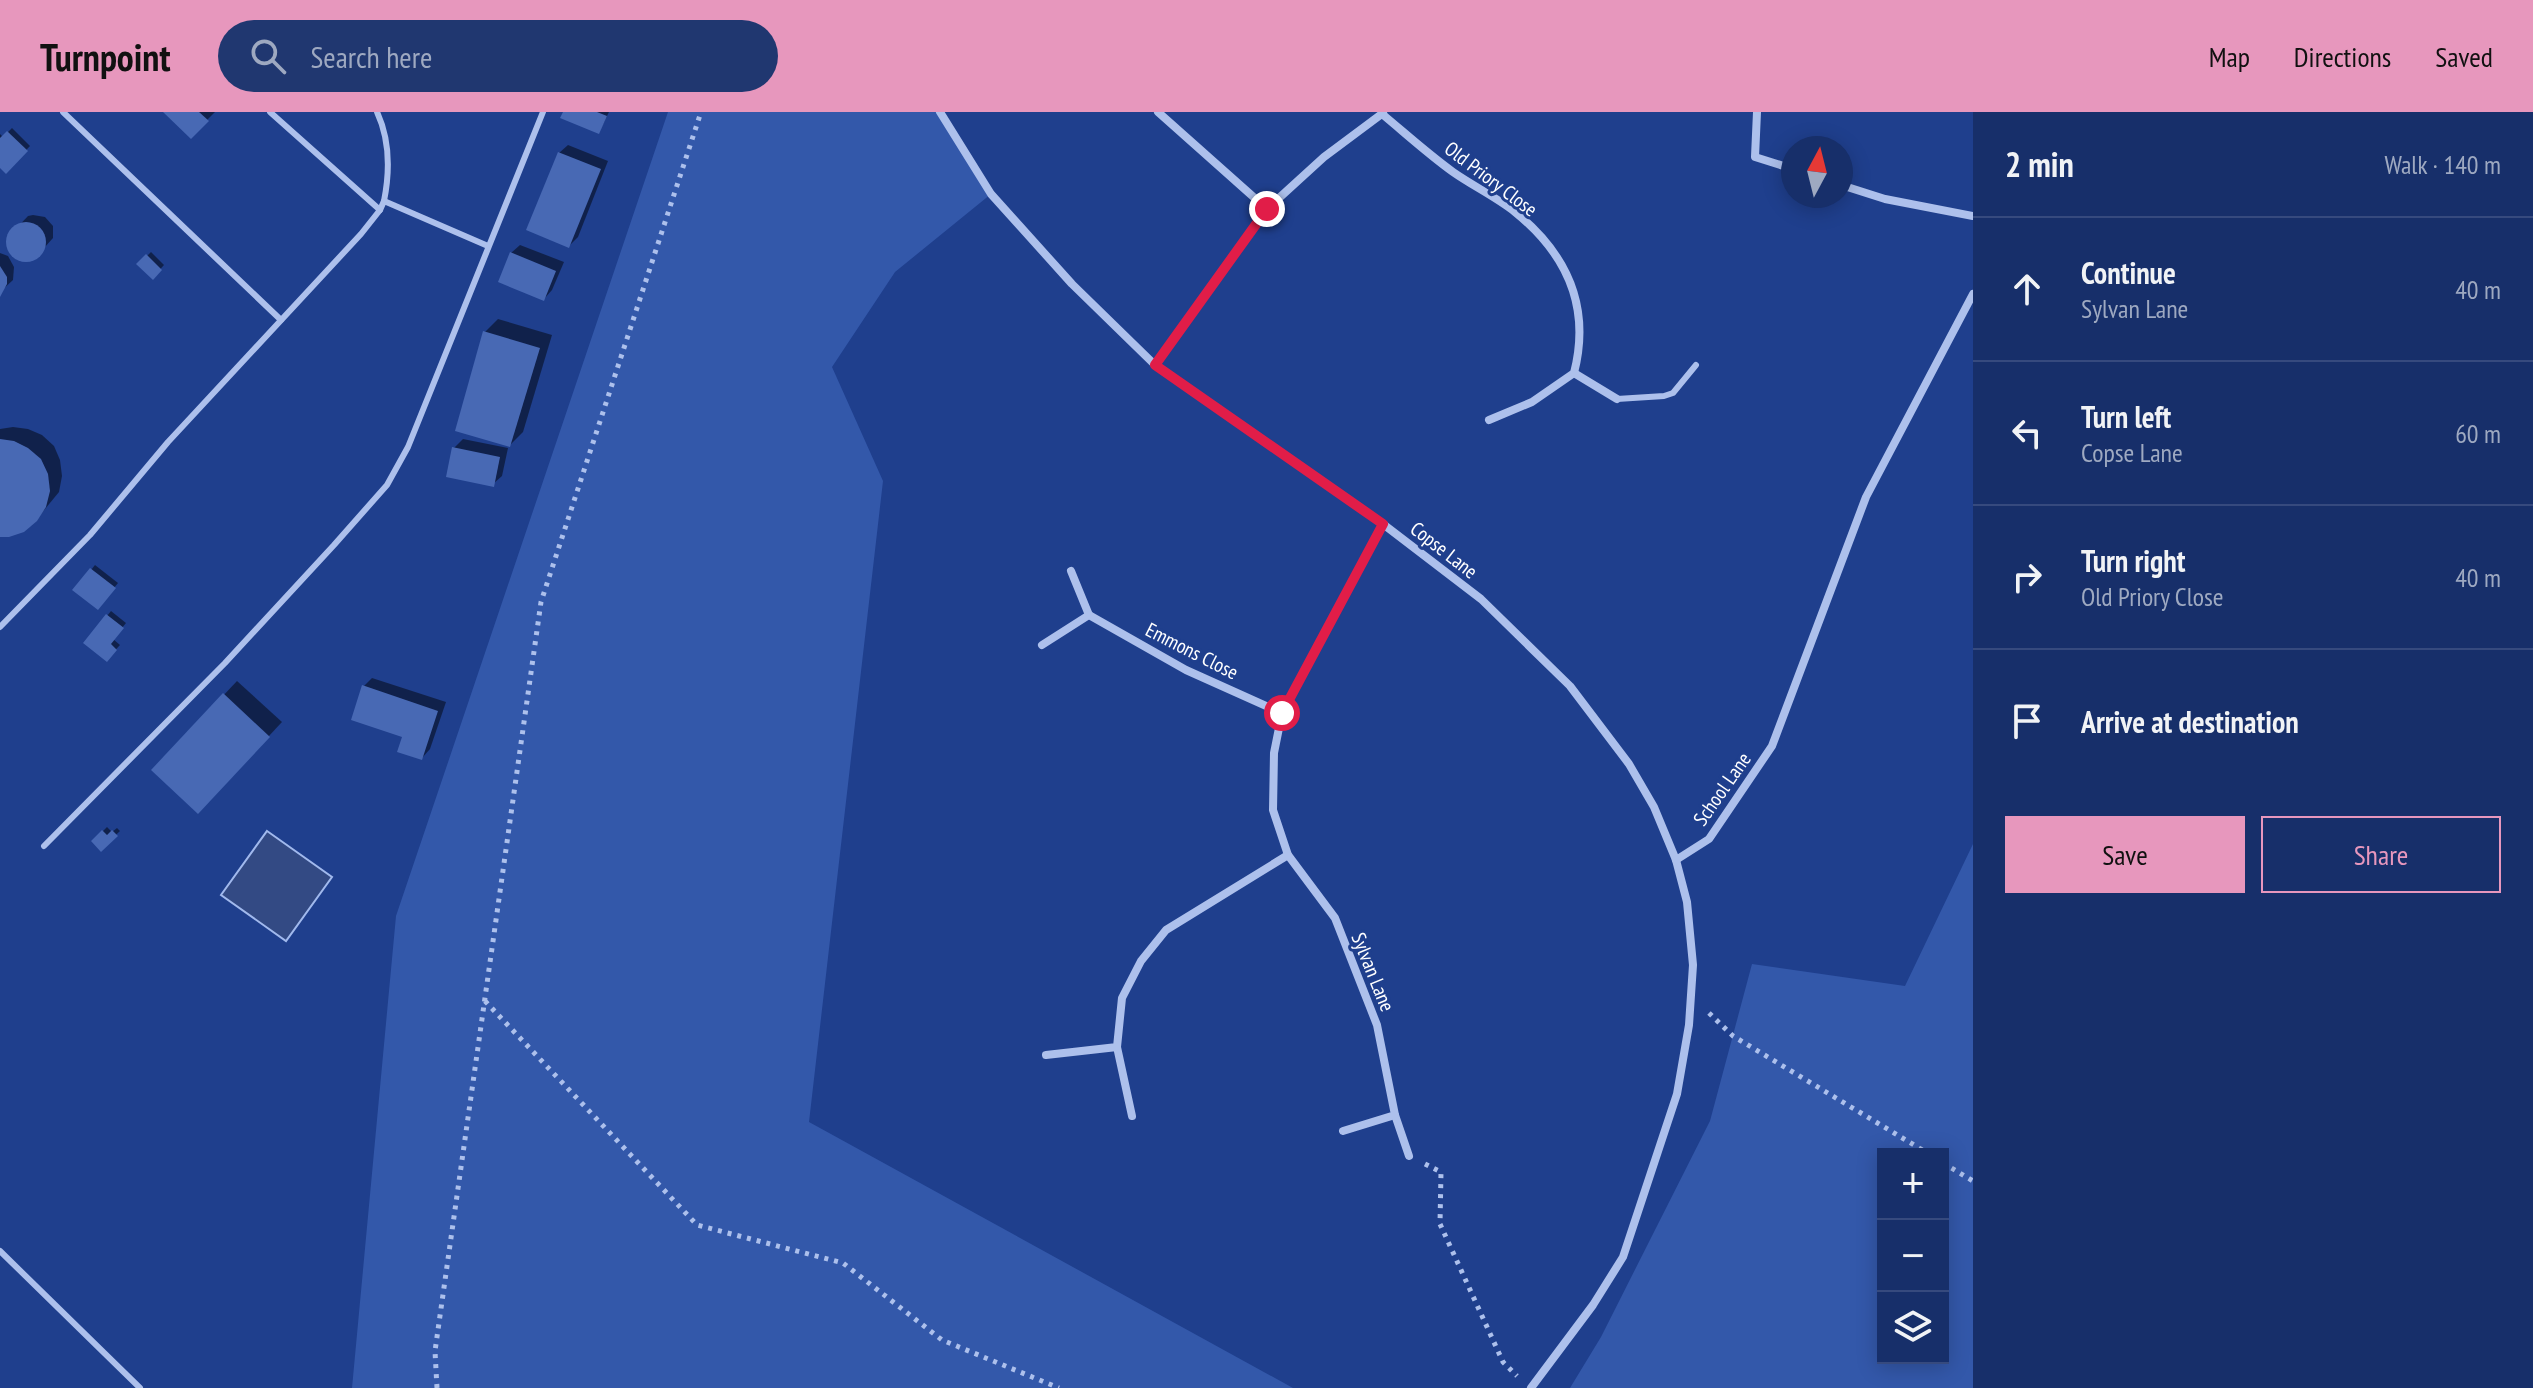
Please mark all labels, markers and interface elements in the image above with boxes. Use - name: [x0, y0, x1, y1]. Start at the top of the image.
- search box: [218, 20, 778, 92]
- text: Turnpoint: [40, 32, 170, 81]
- icon: search: [246, 34, 290, 78]
- text: Search here: [310, 37, 432, 76]
- text: Map: [2209, 38, 2250, 75]
- text: Directions: [2294, 38, 2391, 75]
- text: Saved: [2435, 38, 2493, 75]
- street label: Old Priory Close: [1439, 136, 1543, 222]
- north arrow: [1781, 136, 1853, 208]
- text: 2 min: [2005, 142, 2074, 186]
- text: Walk · 140 m: [2384, 148, 2501, 181]
- route end: [1249, 191, 1285, 227]
- text: Continue: [2081, 253, 2176, 292]
- icon: ahead: [2005, 267, 2049, 311]
- text: 40 m: [2455, 273, 2501, 306]
- text: Sylvan Lane: [2081, 292, 2188, 325]
- text: Turn left: [2081, 397, 2171, 436]
- icon: left: [2005, 411, 2049, 455]
- text: 60 m: [2455, 417, 2501, 450]
- text: Copse Lane: [2081, 436, 2183, 469]
- street label: Copse Lane: [1405, 516, 1483, 584]
- text: Turn right: [2081, 541, 2185, 580]
- icon: right: [2005, 555, 2049, 599]
- text: 40 m: [2455, 561, 2501, 594]
- text: Old Priory Close: [2081, 580, 2224, 613]
- street label: Emmons Close: [1141, 617, 1243, 685]
- route start: [1264, 695, 1300, 731]
- icon: arrive: [2005, 699, 2049, 743]
- text: Arrive at destination: [2081, 702, 2299, 741]
- street label: School Lane: [1687, 747, 1757, 831]
- button: Save: [2005, 816, 2245, 893]
- button: Share: [2261, 816, 2501, 893]
- street label: Sylvan Lane: [1345, 929, 1401, 1015]
- map controls: [1877, 1148, 1949, 1364]
- button: +: [1877, 1148, 1949, 1220]
- button: −: [1877, 1220, 1949, 1292]
- button: layers: [1877, 1292, 1949, 1364]

